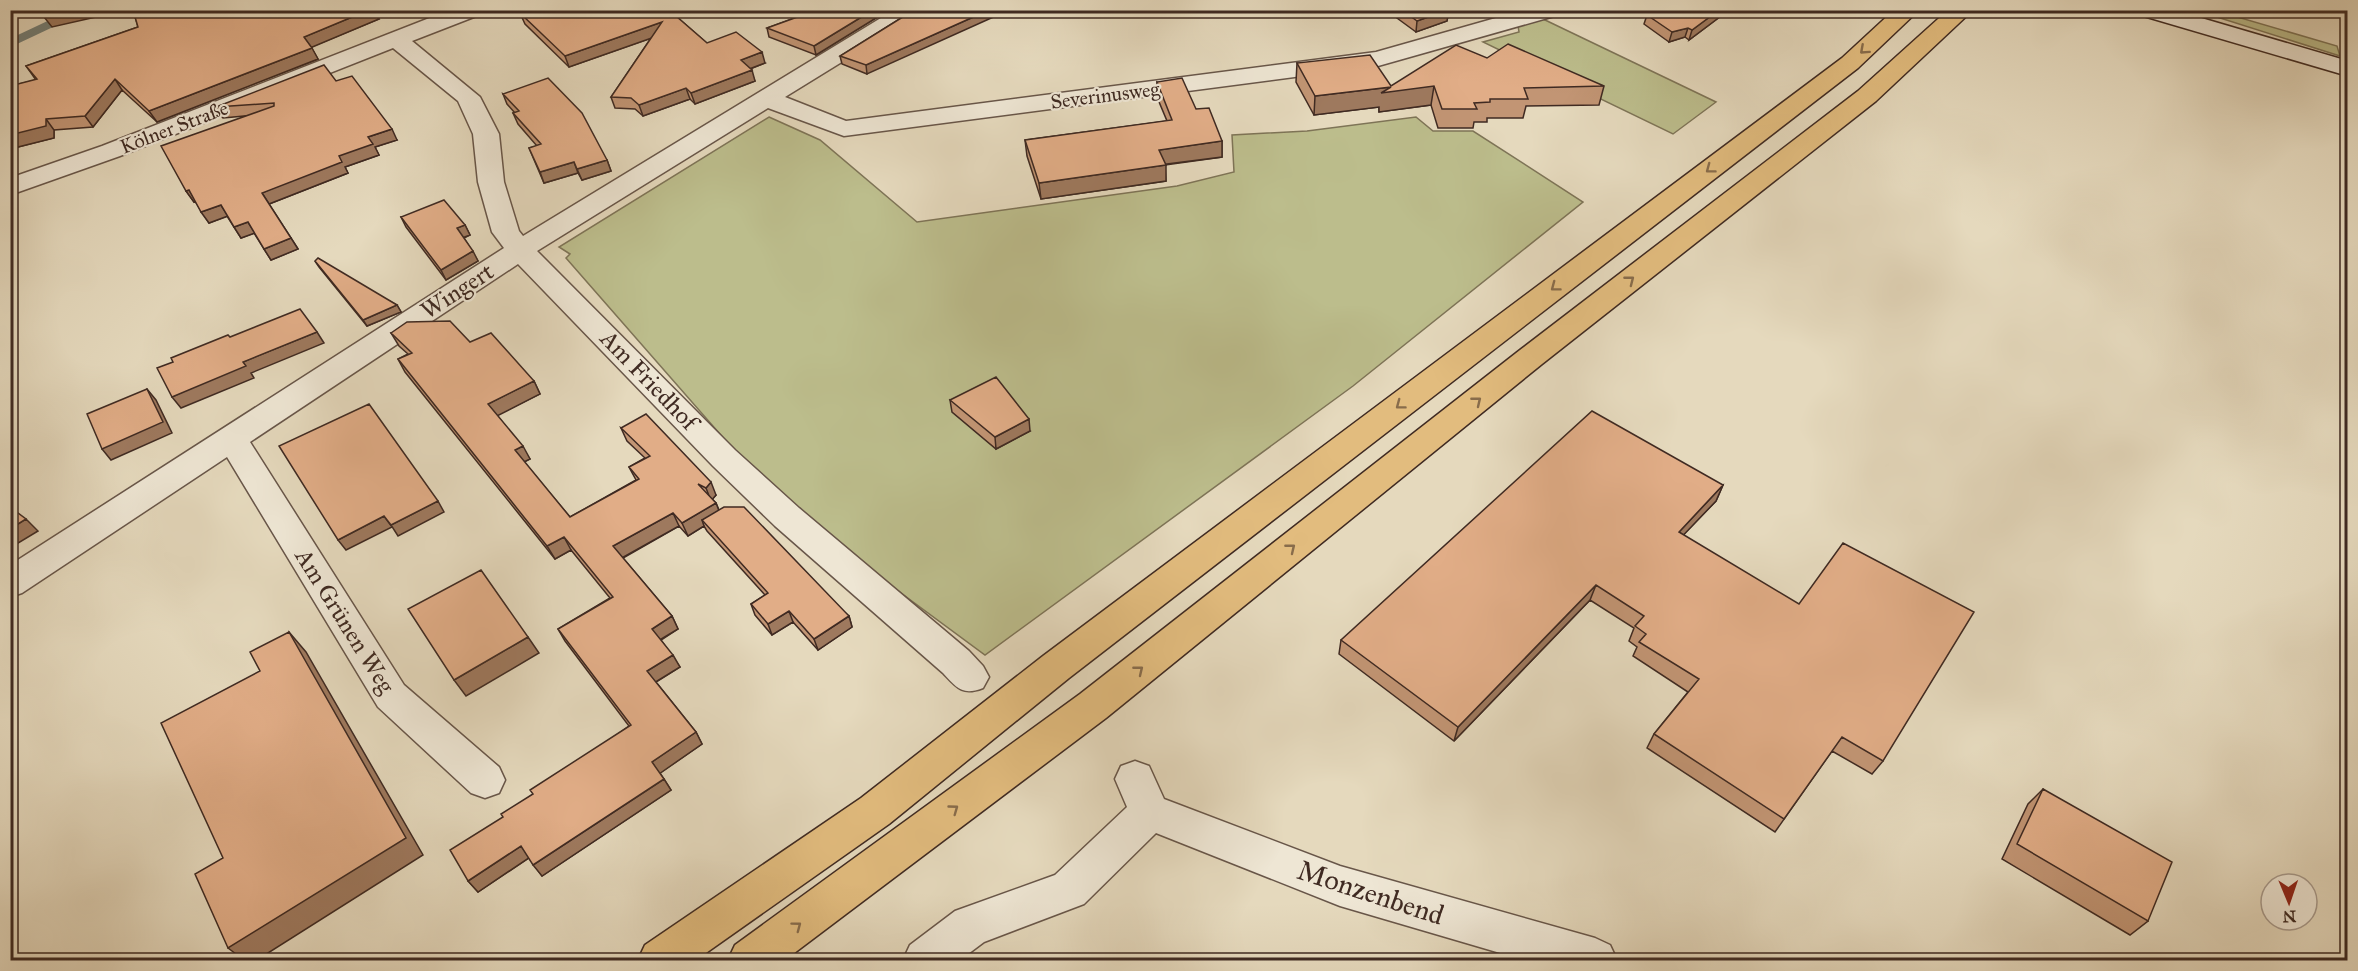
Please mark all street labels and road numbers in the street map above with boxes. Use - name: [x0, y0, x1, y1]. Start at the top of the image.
- street label: Severinusweg: [1049, 76, 1162, 115]
- street label: Kölner Straße: [117, 95, 231, 159]
- street label: Wingert: [415, 256, 500, 326]
- street label: Am Friedhof: [593, 323, 707, 439]
- street label: Am Grünen Weg: [288, 542, 402, 700]
- street label: Monzenbend: [1293, 852, 1449, 933]

